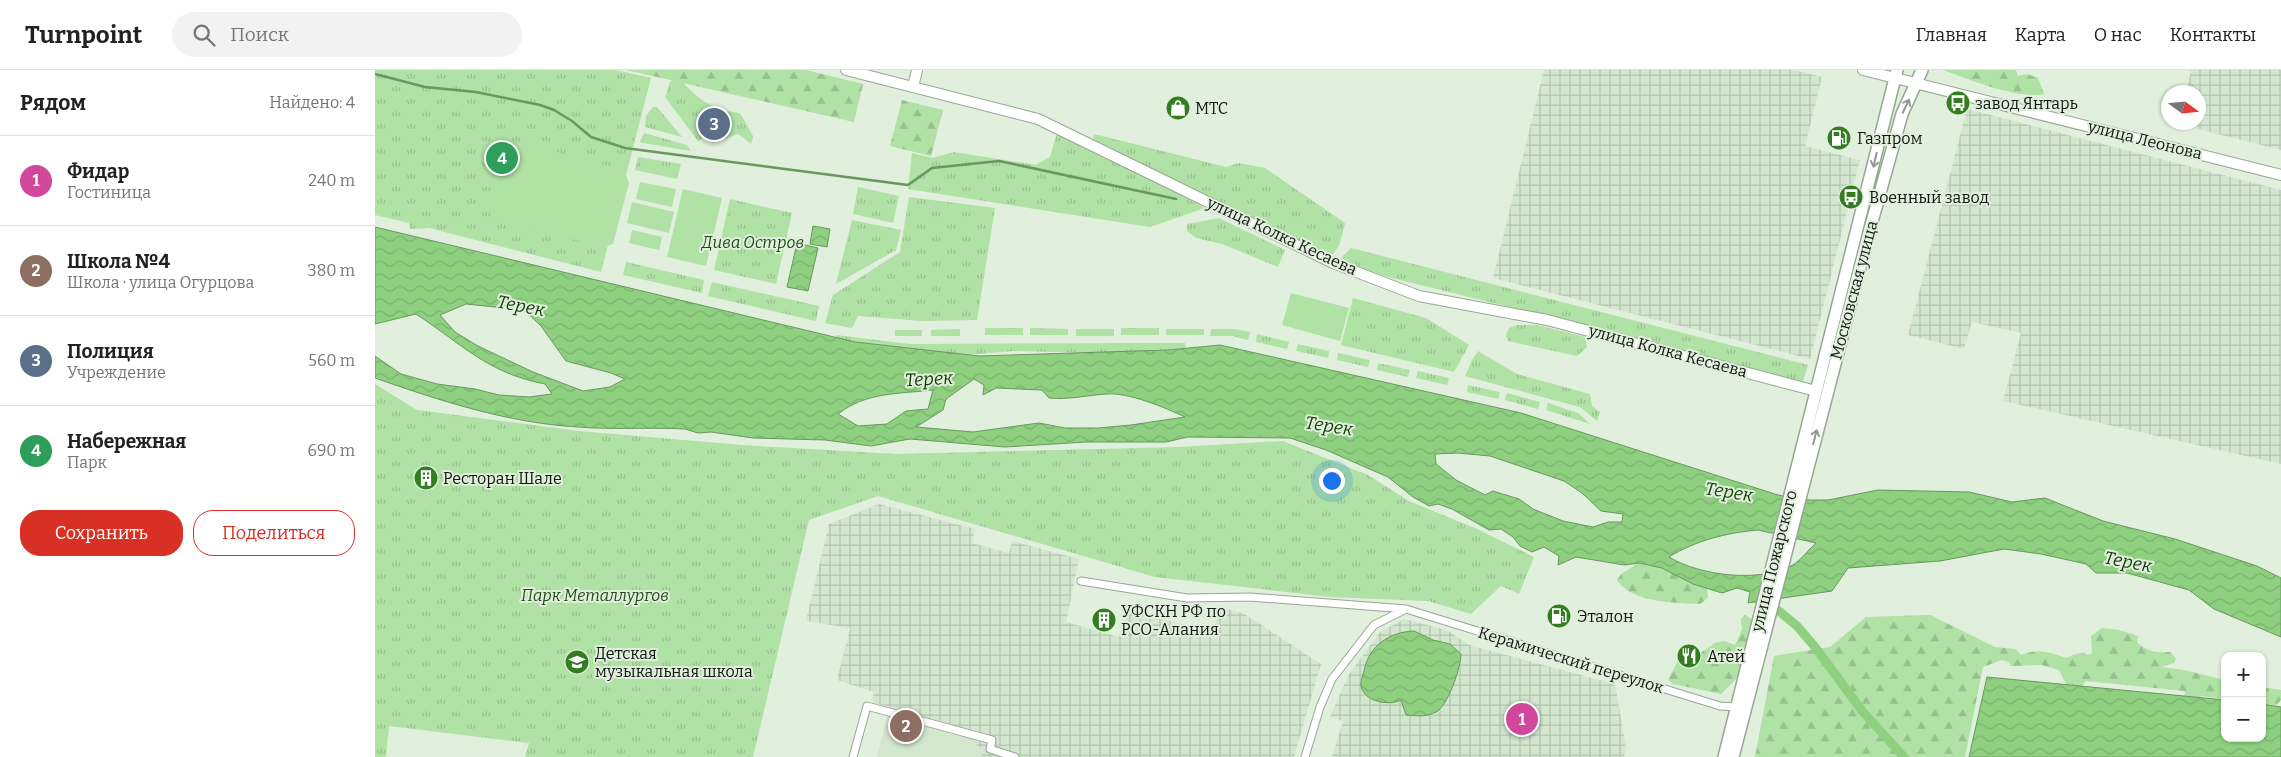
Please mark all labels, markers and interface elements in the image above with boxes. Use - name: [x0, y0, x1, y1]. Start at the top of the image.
- search box: [172, 12, 522, 57]
- text: Turnpoint: [25, 21, 142, 49]
- icon: search: [190, 21, 218, 49]
- text: Поиск: [230, 23, 289, 46]
- text: Главная: [1916, 24, 1987, 46]
- text: Карта: [2015, 24, 2066, 46]
- text: О нас: [2094, 24, 2142, 46]
- text: Контакты: [2170, 24, 2256, 46]
- north arrow: [2161, 85, 2206, 130]
- text: Рядом: [20, 90, 86, 116]
- bus stop icon: завод Янтарь: [1945, 90, 1971, 116]
- text: Найдено: 4: [269, 93, 355, 112]
- place label: завод Янтарь: [1975, 94, 2078, 113]
- shop icon: МТС: [1165, 95, 1191, 121]
- place label: МТС: [1195, 99, 1228, 118]
- one-way arrow: [1901, 99, 1911, 114]
- pin: 3: [698, 105, 730, 143]
- street label: улица Леонова: [2085, 116, 2204, 163]
- fuel station icon: Газпром: [1826, 125, 1852, 151]
- place label: Газпром: [1857, 129, 1923, 148]
- pin: 4: [486, 139, 518, 177]
- one-way arrow: [1870, 151, 1879, 167]
- text: Фидар: [67, 160, 129, 183]
- text: 1: [33, 171, 39, 190]
- text: 240 m: [308, 171, 355, 190]
- text: Гостиница: [67, 183, 151, 202]
- bus stop icon: Военный завод: [1838, 184, 1864, 210]
- place label: Военный завод: [1869, 188, 1989, 207]
- street label: улица Колка Кесаева: [1203, 193, 1360, 279]
- street label: Московская улица: [1826, 218, 1882, 362]
- park label: Дива Остров: [701, 233, 804, 252]
- text: Школа №4: [67, 250, 170, 273]
- text: 2: [31, 261, 41, 280]
- text: 380 m: [308, 261, 355, 280]
- text: Школа · улица Огурцова: [67, 273, 254, 292]
- water label: Терек: [495, 291, 548, 322]
- street label: улица Колка Кесаева: [1586, 320, 1749, 381]
- text: Полиция: [67, 340, 154, 363]
- text: 3: [31, 351, 41, 370]
- text: 560 m: [308, 351, 355, 370]
- text: Учреждение: [67, 363, 166, 382]
- water label: Терек: [904, 367, 955, 391]
- water label: Терек: [1303, 411, 1355, 441]
- one-way arrow: [1811, 429, 1820, 445]
- text: Набережная: [67, 430, 186, 453]
- text: 4: [31, 441, 41, 460]
- text: 690 m: [308, 441, 355, 460]
- text: Парк: [67, 453, 107, 472]
- building icon: Ресторан Шале: [413, 465, 439, 491]
- your location: [1319, 468, 1345, 494]
- place label: Ресторан Шале: [443, 469, 562, 488]
- water label: Терек: [1703, 477, 1755, 507]
- street label: улица Пожарского: [1747, 488, 1801, 635]
- button: Сохранить: [20, 510, 183, 556]
- button: Поделиться: [193, 510, 355, 556]
- water label: Терек: [2102, 547, 2155, 578]
- park label: Парк Металлургов: [521, 586, 669, 605]
- place label: УФСКН РФ по РСО-Алания: [1121, 602, 1226, 639]
- fuel station icon: Эталон: [1546, 603, 1572, 629]
- building icon: УФСКН РФ по РСО-Алания: [1091, 607, 1117, 633]
- place label: Эталон: [1577, 607, 1634, 626]
- street label: Керамический переулок: [1476, 623, 1667, 698]
- restaurant icon: Атей: [1676, 643, 1702, 669]
- place label: Детская музыкальная школа: [595, 644, 753, 681]
- place label: Атей: [1707, 647, 1745, 666]
- school or university icon: Детская музыкальная школа: [564, 649, 590, 675]
- map controls: [2221, 652, 2266, 742]
- button: +: [2221, 652, 2266, 697]
- button: −: [2221, 697, 2266, 742]
- pin: 1: [1506, 700, 1538, 738]
- pin: 2: [890, 707, 922, 745]

